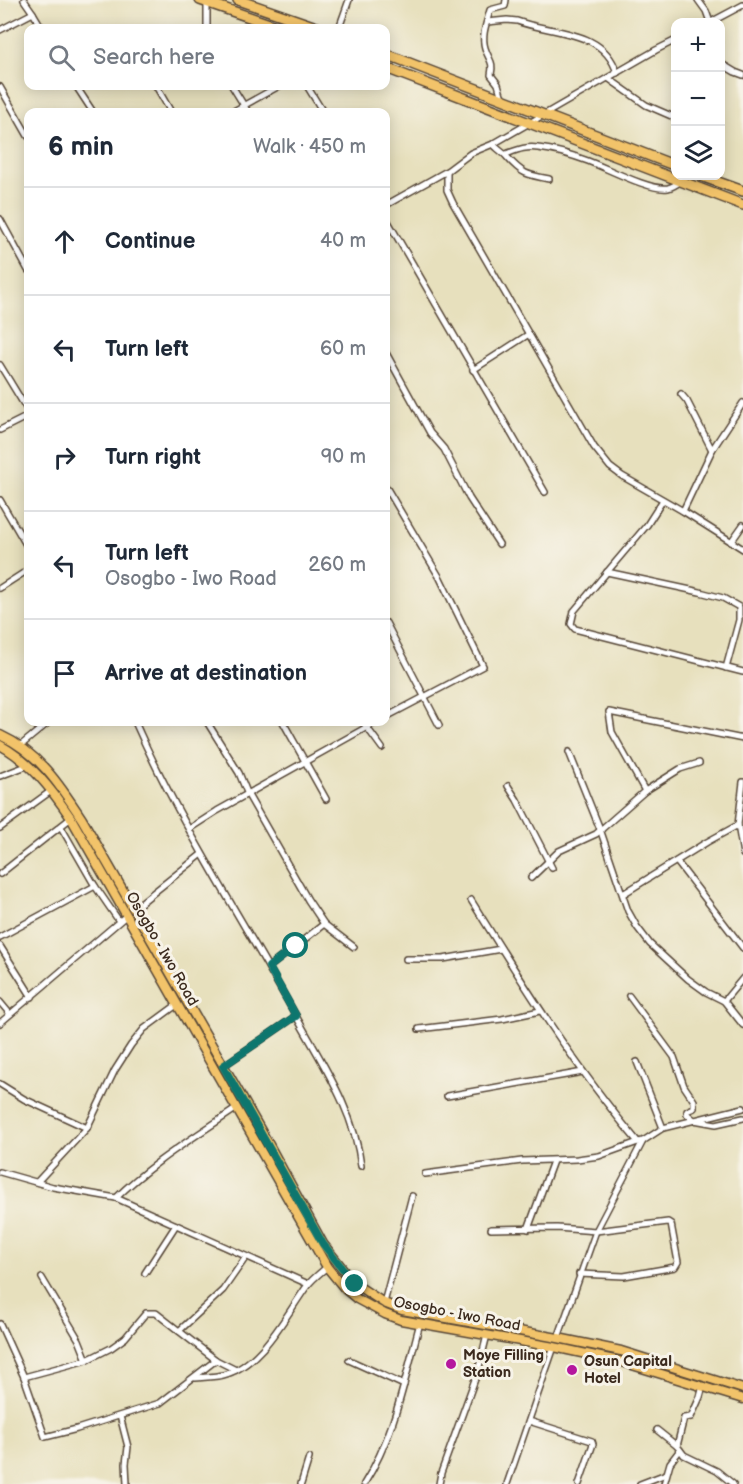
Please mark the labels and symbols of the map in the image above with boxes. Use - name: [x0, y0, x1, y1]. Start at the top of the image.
- street label: Osogbo - Iwo Road: [122, 888, 202, 1010]
- route start: [282, 932, 308, 958]
- route end: [341, 1270, 367, 1296]
- street label: Osogbo - Iwo Road: [392, 1292, 522, 1336]
- place label: Moye Filling Station: [463, 1346, 544, 1382]
- place label: Osun Capital Hotel: [584, 1352, 672, 1388]
- marker: Moye Filling Station: [444, 1357, 458, 1371]
- marker: Osun Capital Hotel: [565, 1363, 579, 1377]

